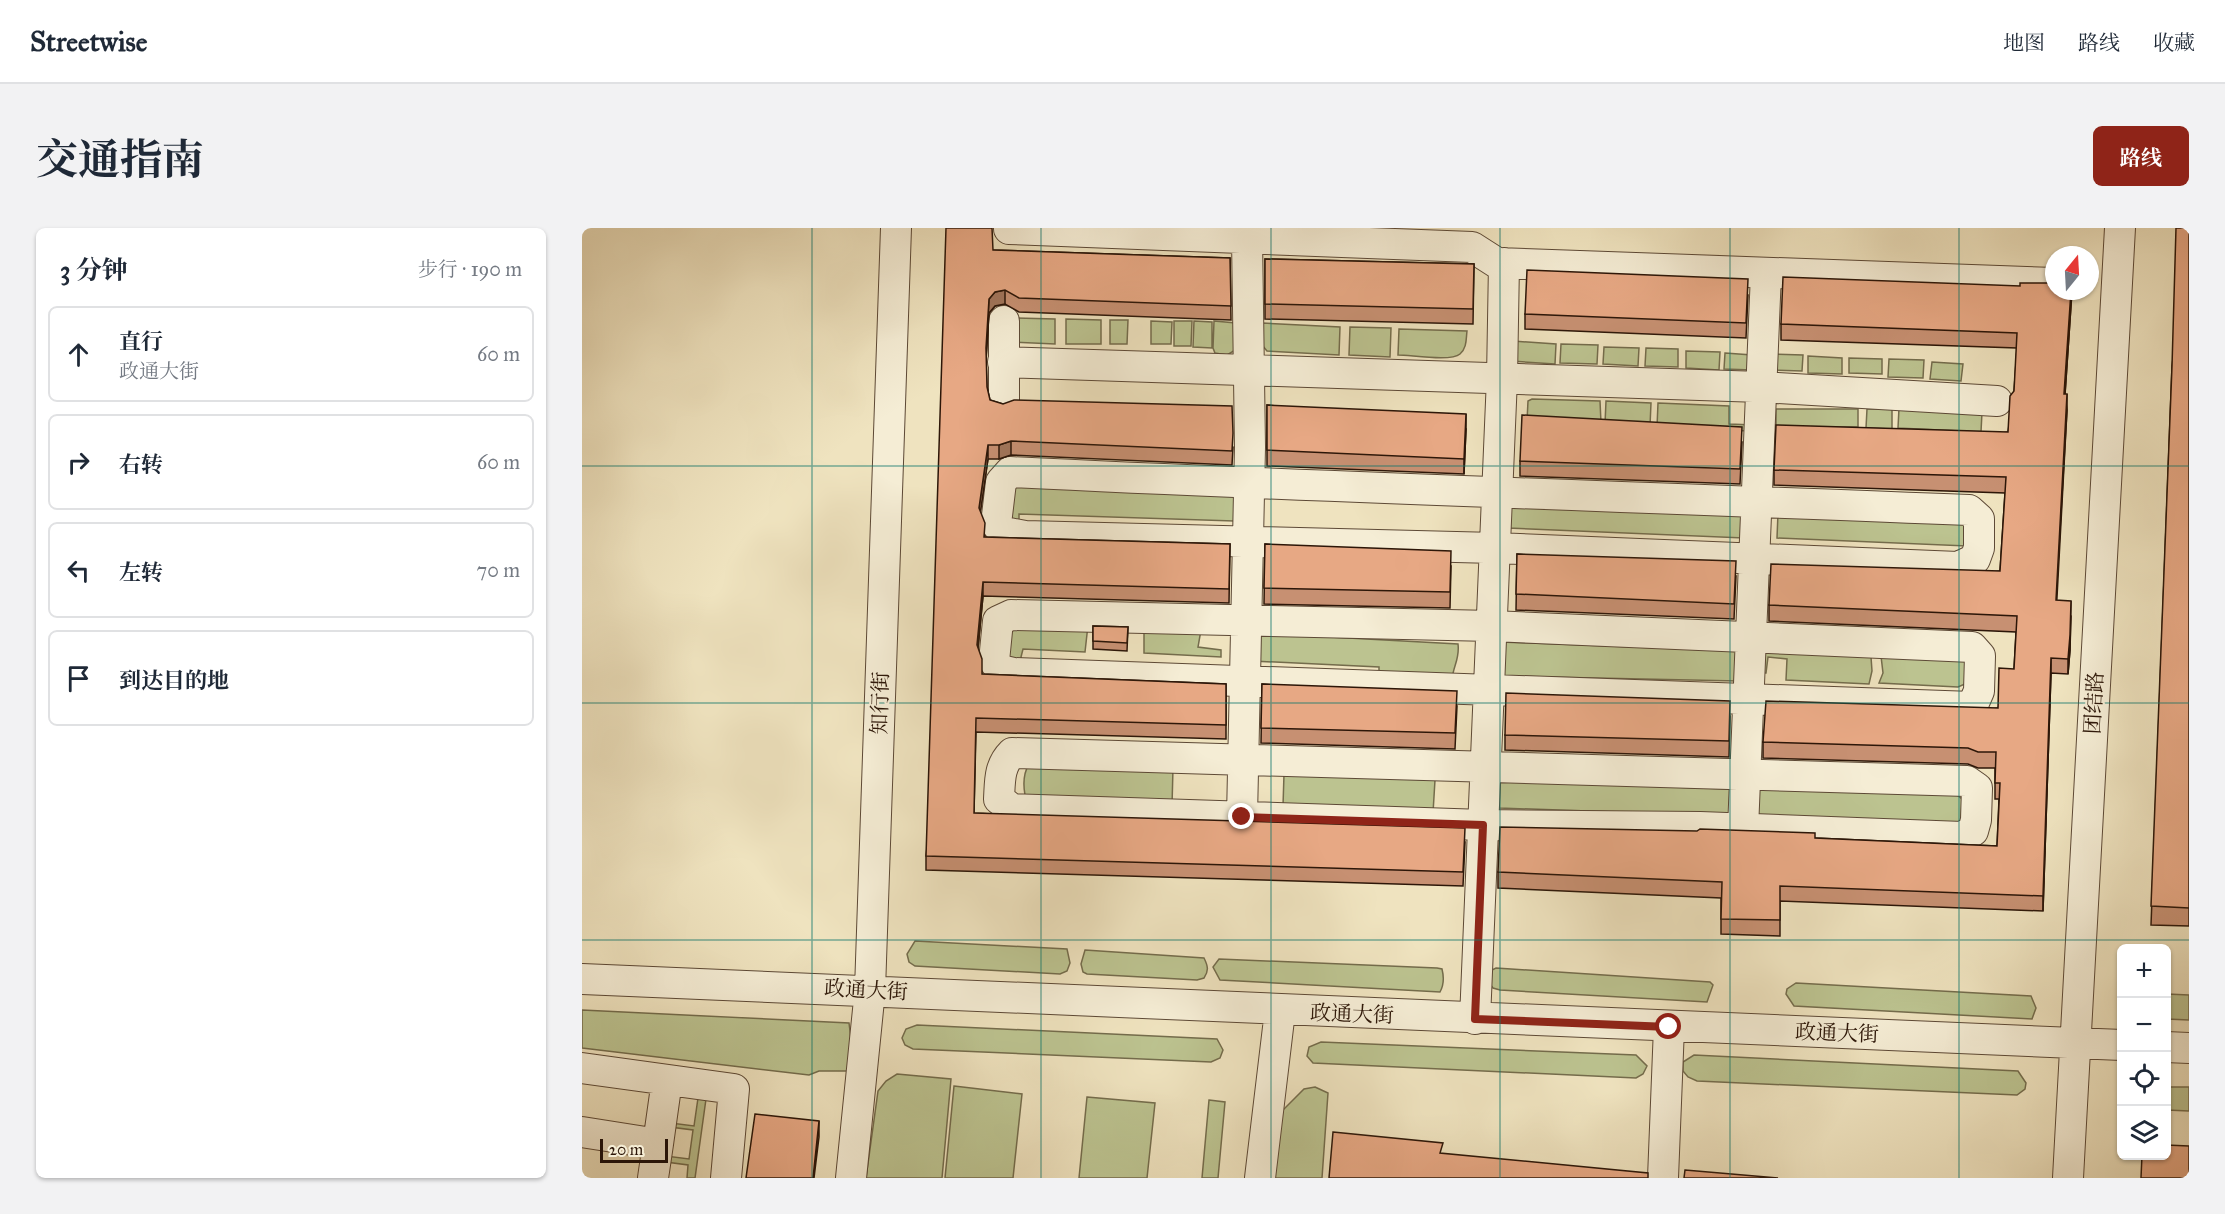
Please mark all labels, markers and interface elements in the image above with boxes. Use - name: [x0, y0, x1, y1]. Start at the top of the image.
- text: Streetwise: [30, 24, 147, 59]
- text: 地图: [2003, 30, 2045, 56]
- text: 路线: [2078, 30, 2120, 56]
- text: 收藏: [2153, 30, 2195, 56]
- button: 路线: [2093, 126, 2189, 186]
- text: 交通指南: [36, 134, 204, 186]
- north arrow: [2045, 246, 2099, 300]
- text: 3 分钟: [60, 254, 128, 286]
- text: 步行 · 190 m: [418, 257, 522, 281]
- text: 直行: [119, 328, 163, 355]
- icon: ahead: [62, 338, 95, 371]
- text: 60 m: [477, 342, 520, 366]
- text: 政通大街: [119, 359, 199, 383]
- icon: right: [62, 446, 95, 479]
- text: 60 m: [477, 450, 520, 474]
- text: 右转: [119, 451, 163, 478]
- icon: left: [62, 554, 95, 587]
- text: 70 m: [477, 558, 520, 582]
- text: 左转: [119, 559, 163, 586]
- icon: arrive: [62, 662, 95, 695]
- text: 到达目的地: [119, 667, 229, 694]
- street label: 知行街: [866, 671, 894, 735]
- street label: 团结路: [2079, 671, 2109, 735]
- route end: [1228, 803, 1254, 829]
- map controls: [2117, 944, 2171, 1160]
- button: +: [2117, 944, 2171, 998]
- street label: 政通大街: [823, 975, 909, 1005]
- button: −: [2117, 998, 2171, 1052]
- street label: 政通大街: [1310, 1000, 1394, 1028]
- route start: [1655, 1013, 1681, 1039]
- street label: 政通大街: [1795, 1019, 1879, 1047]
- button: locate: [2117, 1052, 2171, 1106]
- button: layers: [2117, 1106, 2171, 1160]
- scale bar: [600, 1136, 668, 1164]
- text: 20 m: [609, 1140, 643, 1159]

